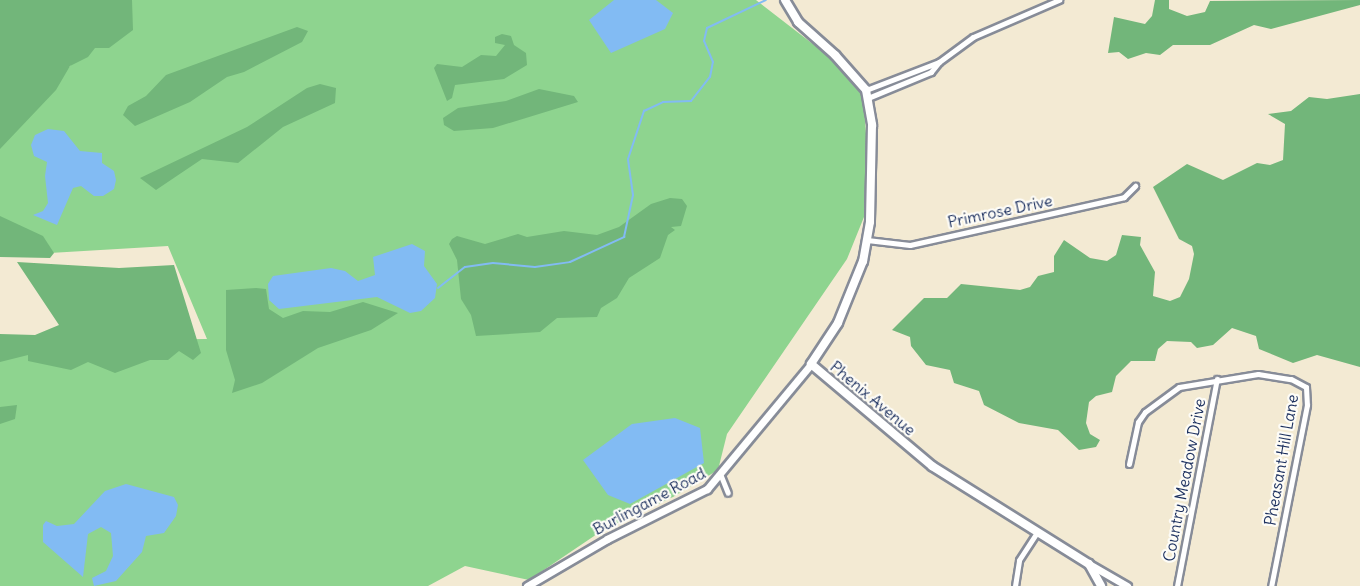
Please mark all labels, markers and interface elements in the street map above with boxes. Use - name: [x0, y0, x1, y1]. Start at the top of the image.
- street label: Primrose Drive: [946, 191, 1054, 231]
- street label: Phenix Avenue: [826, 357, 920, 439]
- street label: Pheasant Hill Lane: [1260, 393, 1302, 527]
- street label: Country Meadow Drive: [1159, 397, 1209, 563]
- street label: Burlingame Road: [589, 463, 709, 539]

